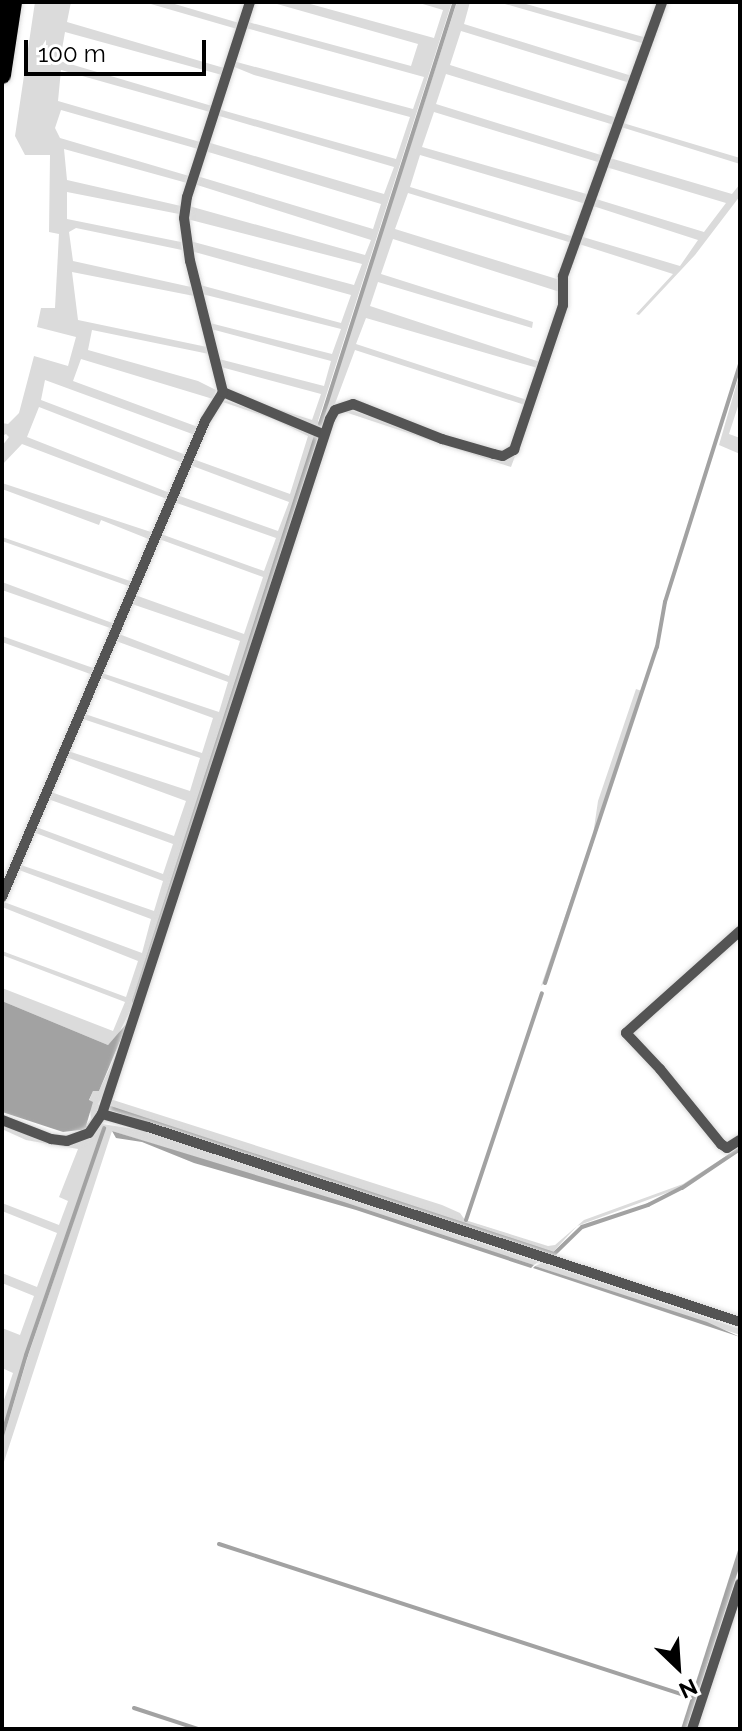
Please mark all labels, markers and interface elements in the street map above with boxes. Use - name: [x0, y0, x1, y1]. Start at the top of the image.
- scale bar: [28, 24, 210, 74]
- text: 100 m: [38, 39, 106, 68]
- north arrow: [638, 1627, 718, 1707]
- text: N: [675, 1673, 701, 1704]

